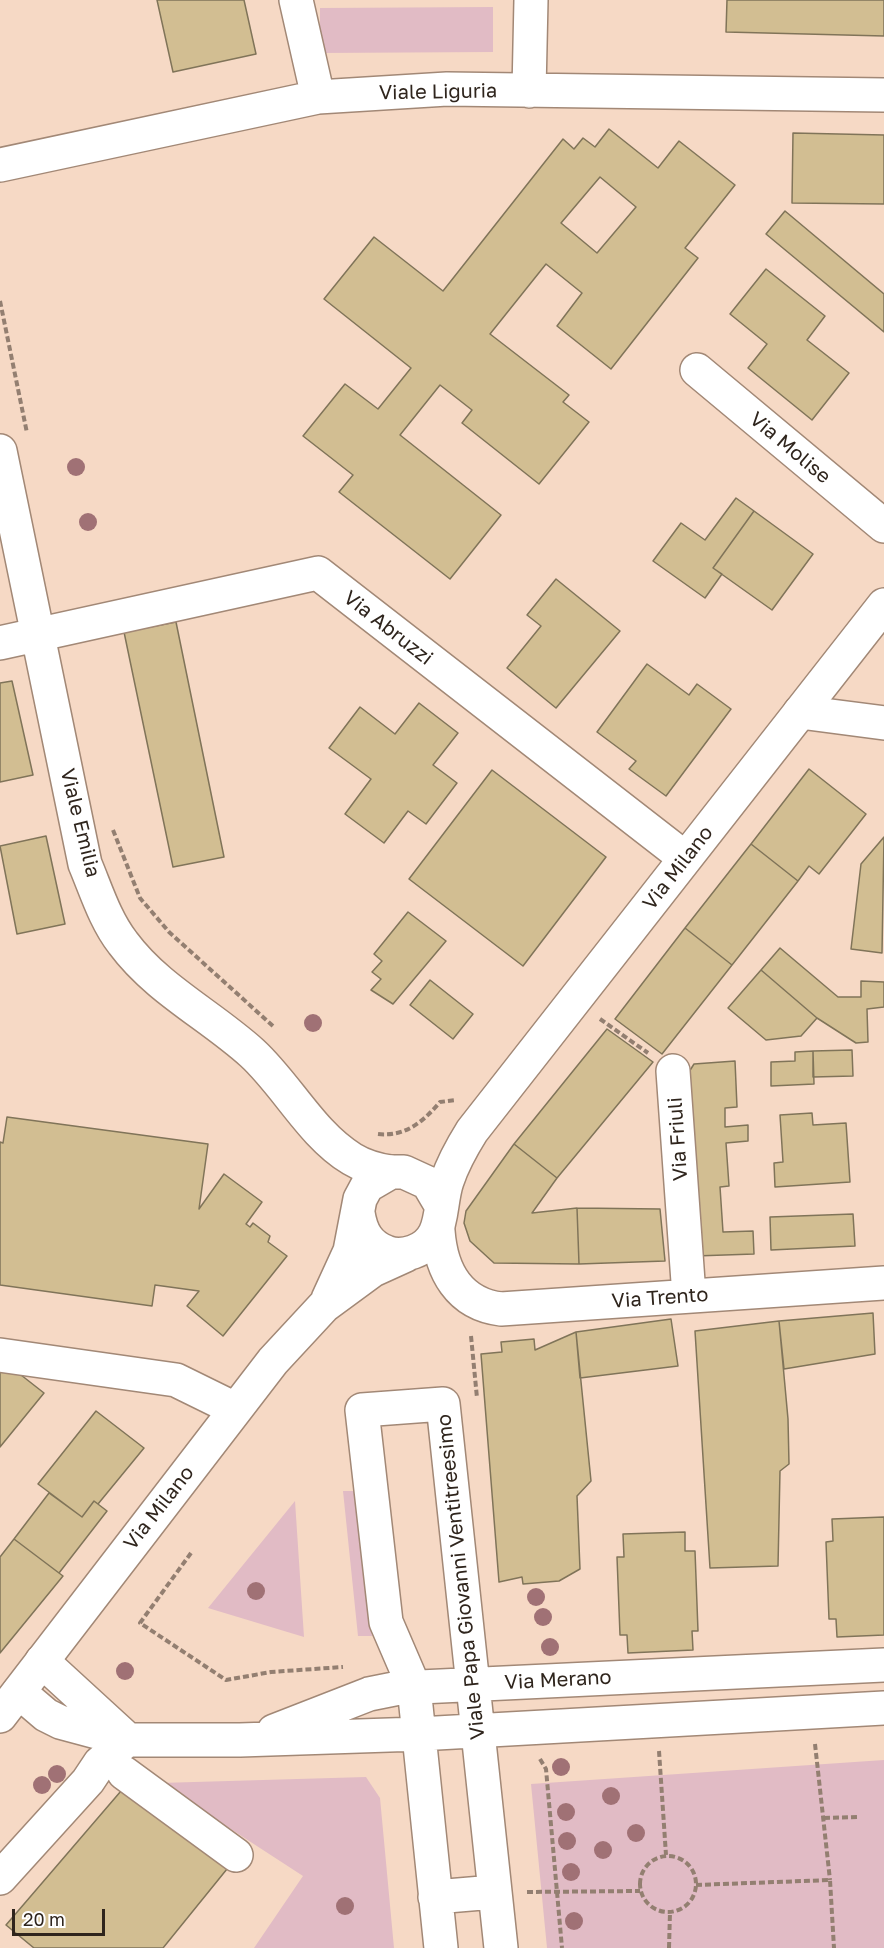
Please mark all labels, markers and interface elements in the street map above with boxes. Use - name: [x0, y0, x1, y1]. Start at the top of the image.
- street label: Viale Liguria: [379, 79, 497, 105]
- street label: Via Molise: [745, 407, 835, 489]
- street label: Via Abruzzi: [339, 586, 437, 670]
- street label: Viale Emilia: [55, 766, 105, 880]
- street label: Via Milano: [638, 821, 718, 915]
- street label: Via Friuli: [663, 1096, 693, 1182]
- street label: Via Trento: [611, 1283, 709, 1313]
- street label: Viale Papa Giovanni Ventitreesimo: [432, 1413, 490, 1741]
- street label: Via Milano: [119, 1461, 199, 1555]
- street label: Via Merano: [504, 1665, 612, 1695]
- scale bar: [15, 1897, 108, 1935]
- text: 20 m: [23, 1908, 65, 1930]

